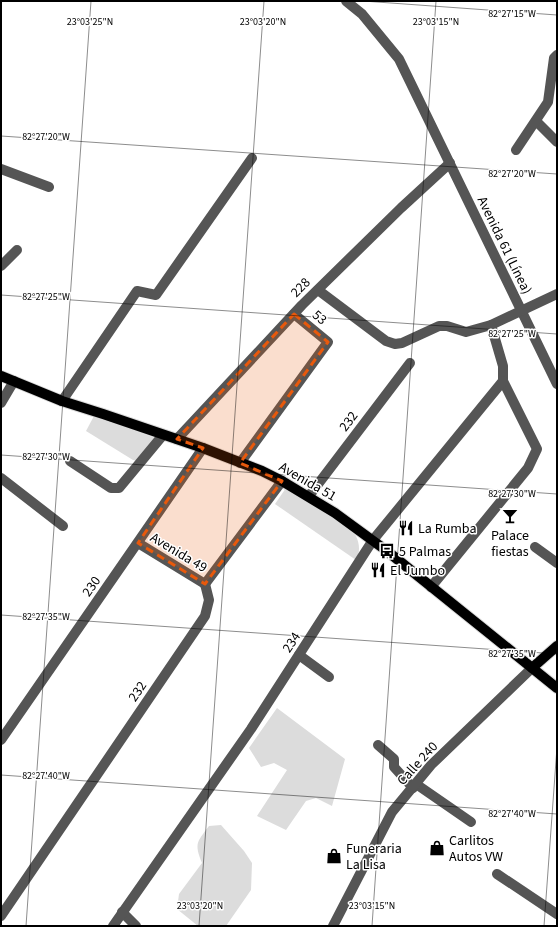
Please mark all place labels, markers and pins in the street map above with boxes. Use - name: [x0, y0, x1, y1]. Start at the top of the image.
- bar icon: Palace fiestas: [501, 507, 519, 525]
- restaurant icon: La Rumba: [397, 519, 415, 537]
- place label: La Rumba: [418, 519, 476, 539]
- place label: Palace fiestas: [491, 526, 529, 562]
- bus stop icon: 5 Palmas: [378, 542, 396, 560]
- place label: 5 Palmas: [399, 542, 451, 562]
- restaurant icon: El Jumbo: [369, 561, 387, 579]
- place label: El Jumbo: [390, 561, 445, 581]
- place label: Carlitos Autos VW: [449, 831, 503, 867]
- place label: Funeraria La Lisa: [346, 839, 402, 875]
- shop icon: Carlitos Autos VW: [428, 839, 446, 857]
- shop icon: Funeraria La Lisa: [325, 847, 343, 865]

